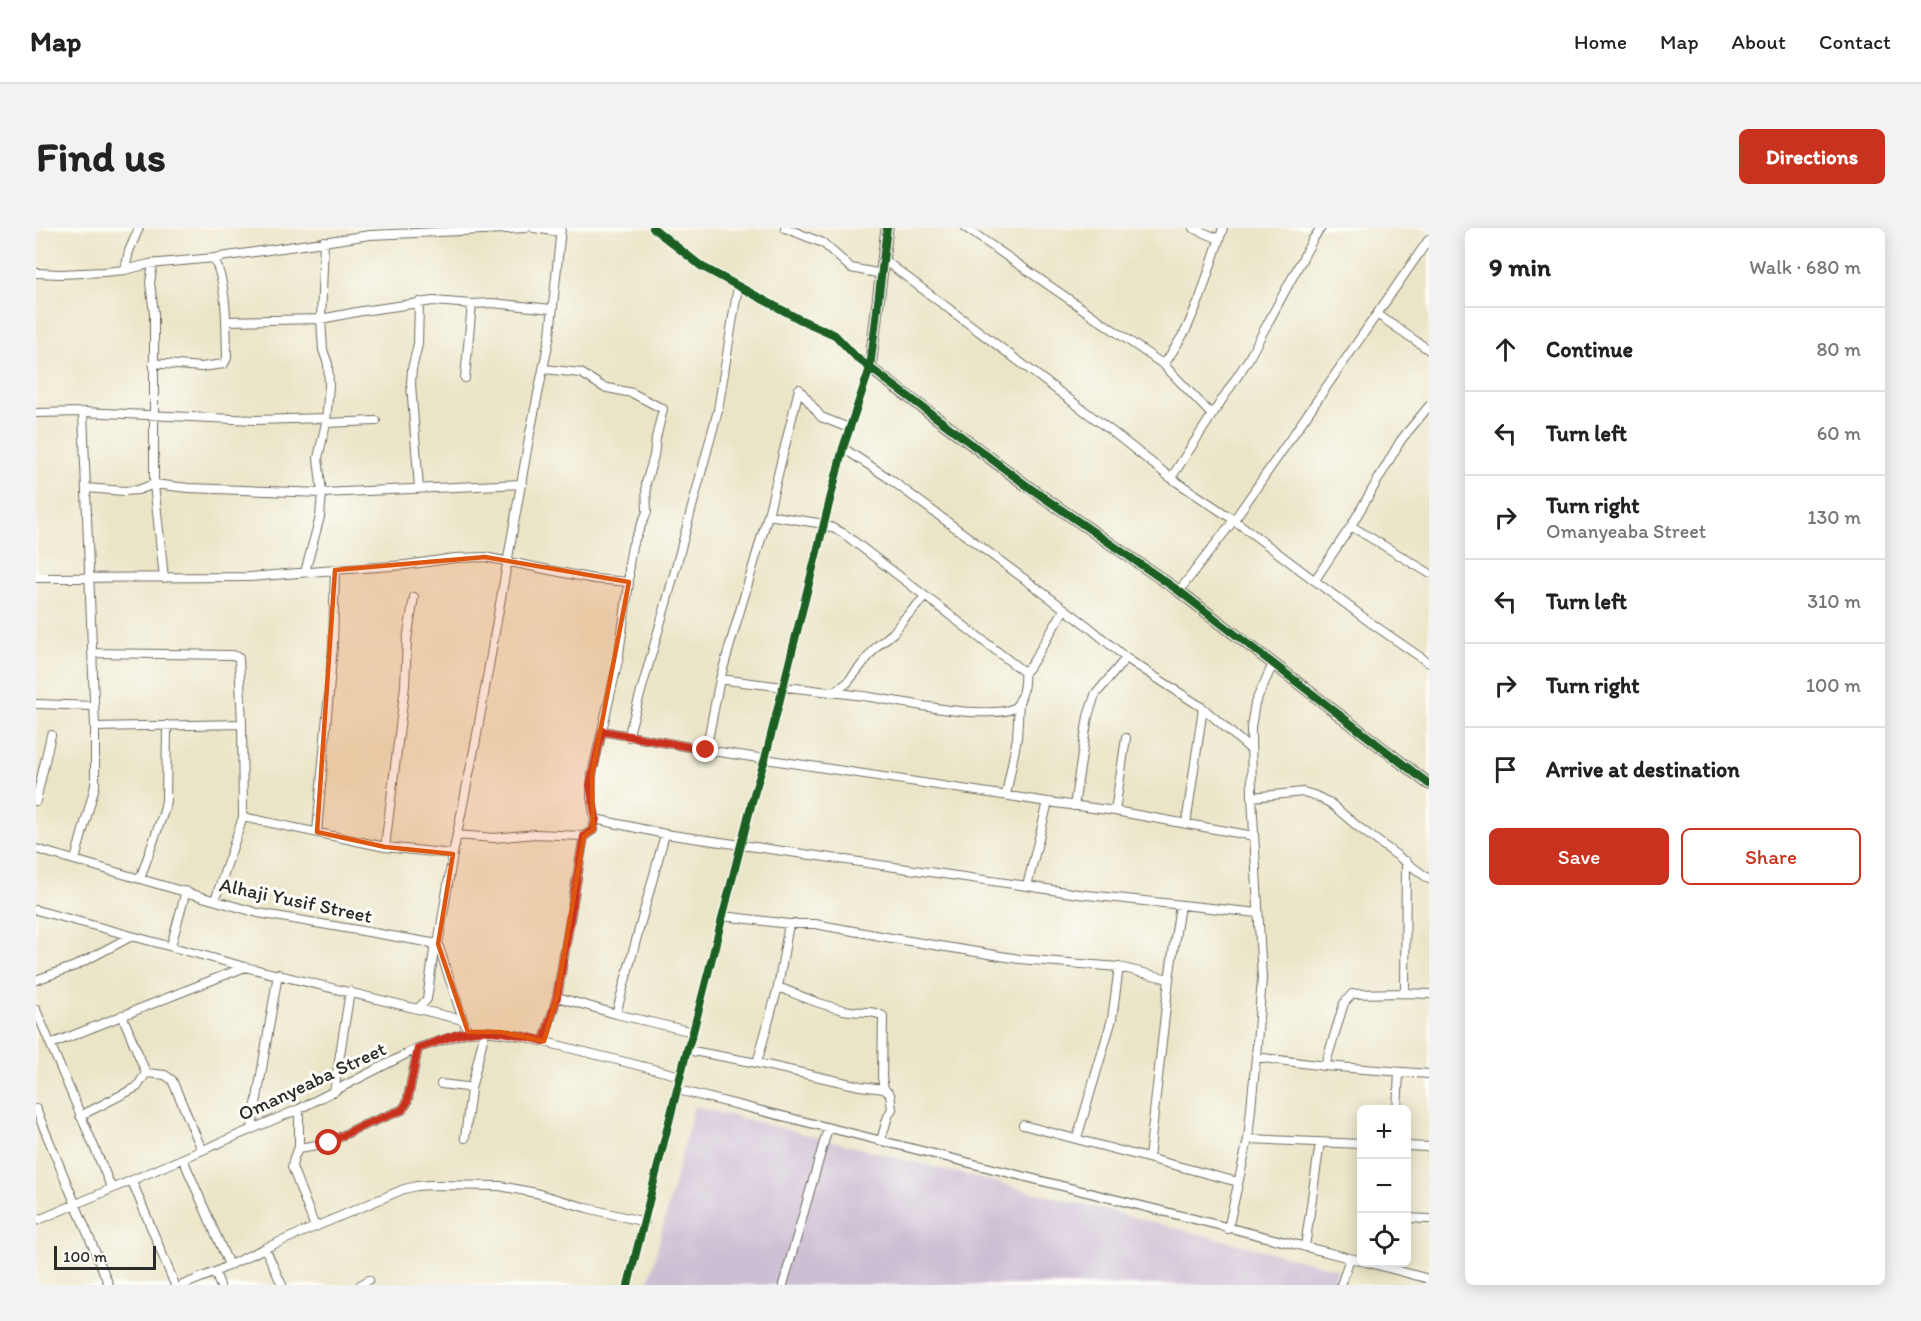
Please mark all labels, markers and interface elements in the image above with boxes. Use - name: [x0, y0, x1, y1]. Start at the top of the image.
- text: Map: [30, 24, 81, 58]
- text: Home: [1574, 29, 1627, 54]
- text: Map: [1660, 29, 1699, 54]
- text: About: [1732, 29, 1786, 54]
- text: Contact: [1819, 29, 1891, 54]
- button: Directions: [1739, 129, 1885, 184]
- text: Find us: [36, 131, 166, 182]
- text: 9 min: [1489, 251, 1551, 283]
- text: Walk · 680 m: [1749, 255, 1861, 279]
- icon: ahead: [1489, 333, 1522, 366]
- text: Continue: [1546, 336, 1633, 363]
- text: 80 m: [1816, 337, 1861, 361]
- icon: left: [1489, 417, 1522, 450]
- text: Turn left: [1546, 420, 1627, 447]
- text: 60 m: [1817, 421, 1861, 445]
- text: Turn right: [1546, 492, 1640, 519]
- icon: right: [1489, 501, 1522, 534]
- text: 130 m: [1807, 505, 1861, 529]
- text: Omanyeaba Street: [1546, 519, 1706, 543]
- icon: left: [1489, 585, 1522, 618]
- text: Turn left: [1546, 588, 1627, 615]
- text: 310 m: [1807, 589, 1861, 613]
- icon: right: [1489, 669, 1522, 702]
- text: Turn right: [1546, 672, 1640, 699]
- text: 100 m: [1806, 673, 1861, 697]
- route end: [692, 736, 718, 762]
- icon: arrive: [1489, 753, 1522, 786]
- text: Arrive at destination: [1546, 756, 1740, 783]
- button: Save: [1489, 828, 1669, 885]
- button: Share: [1681, 828, 1861, 885]
- street label: Alhaji Yusif Street: [217, 872, 375, 928]
- street label: Omanyeaba Street: [234, 1036, 390, 1126]
- map controls: [1357, 1105, 1411, 1267]
- button: +: [1357, 1105, 1411, 1159]
- route start: [315, 1129, 341, 1155]
- button: −: [1357, 1159, 1411, 1213]
- button: locate: [1357, 1213, 1411, 1267]
- scale bar: [54, 1243, 156, 1270]
- text: 100 m: [63, 1247, 107, 1266]

